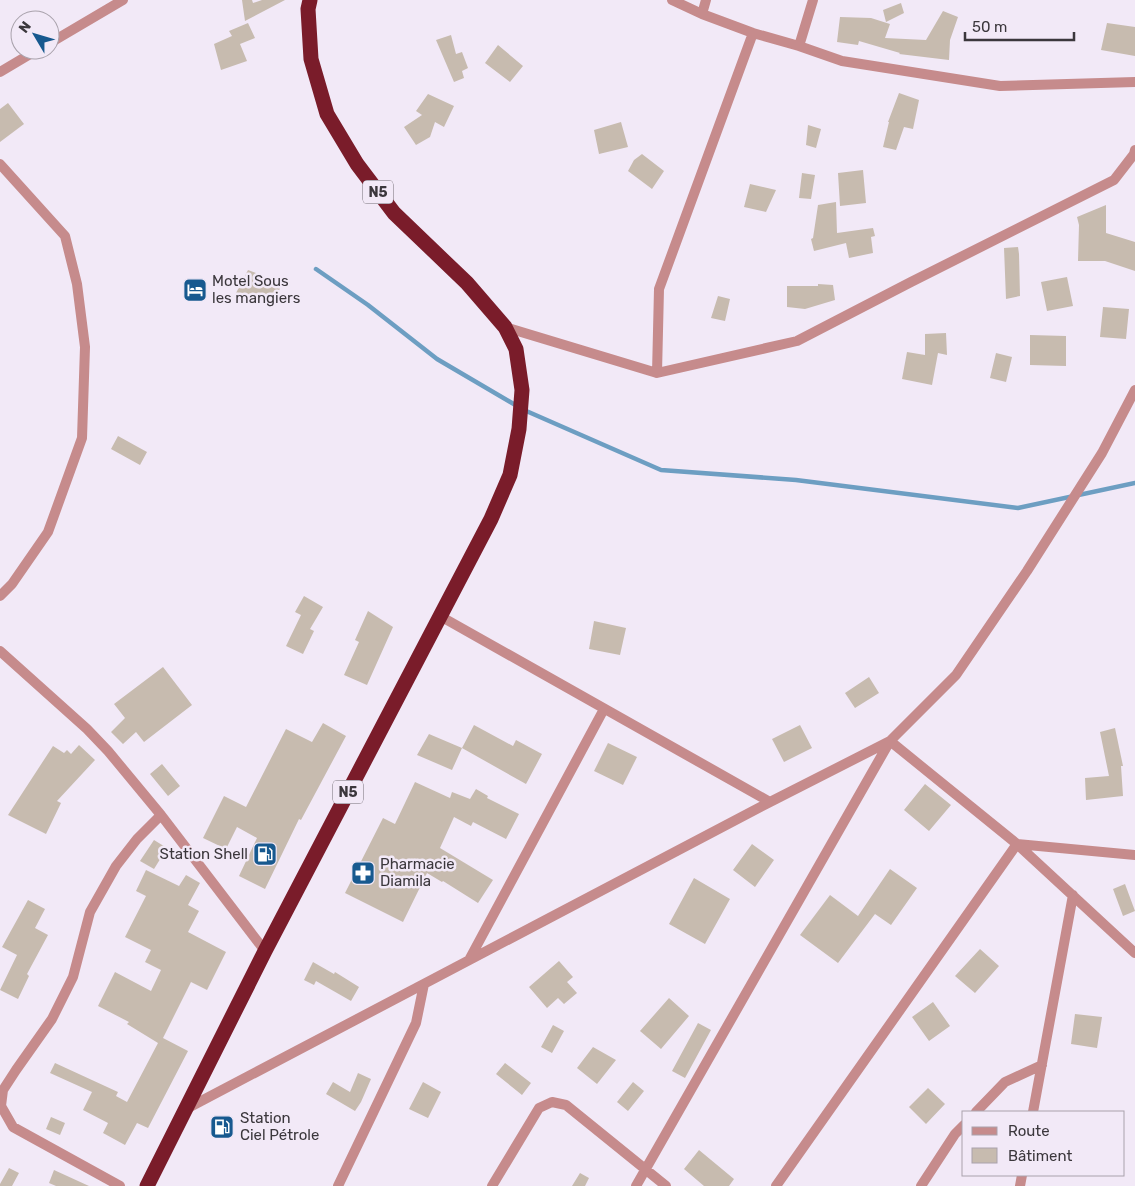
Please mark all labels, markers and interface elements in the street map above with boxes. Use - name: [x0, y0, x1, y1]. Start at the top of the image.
- north arrow: [10, 10, 60, 60]
- scale bar: [965, 10, 1074, 42]
- text: N: [15, 18, 35, 37]
- text: 50 m: [972, 18, 1007, 36]
- road number: N5: [363, 180, 393, 203]
- place label: Motel Sous les mangiers: [212, 272, 301, 307]
- hotel icon: Motel Sous les mangiers: [182, 277, 208, 303]
- road number: N5: [333, 780, 363, 804]
- fuel station icon: Station Shell: [252, 841, 278, 867]
- place label: Station Shell: [160, 845, 248, 863]
- place label: Pharmacie Diamila: [380, 855, 455, 890]
- pharmacy icon: Pharmacie Diamila: [350, 860, 376, 886]
- place label: Station Ciel Pétrole: [240, 1109, 319, 1144]
- legend: [962, 1111, 1125, 1176]
- fuel station icon: Station Ciel Pétrole: [209, 1114, 235, 1140]
- text: Route: [1008, 1122, 1050, 1140]
- text: Bâtiment: [1008, 1147, 1072, 1165]

